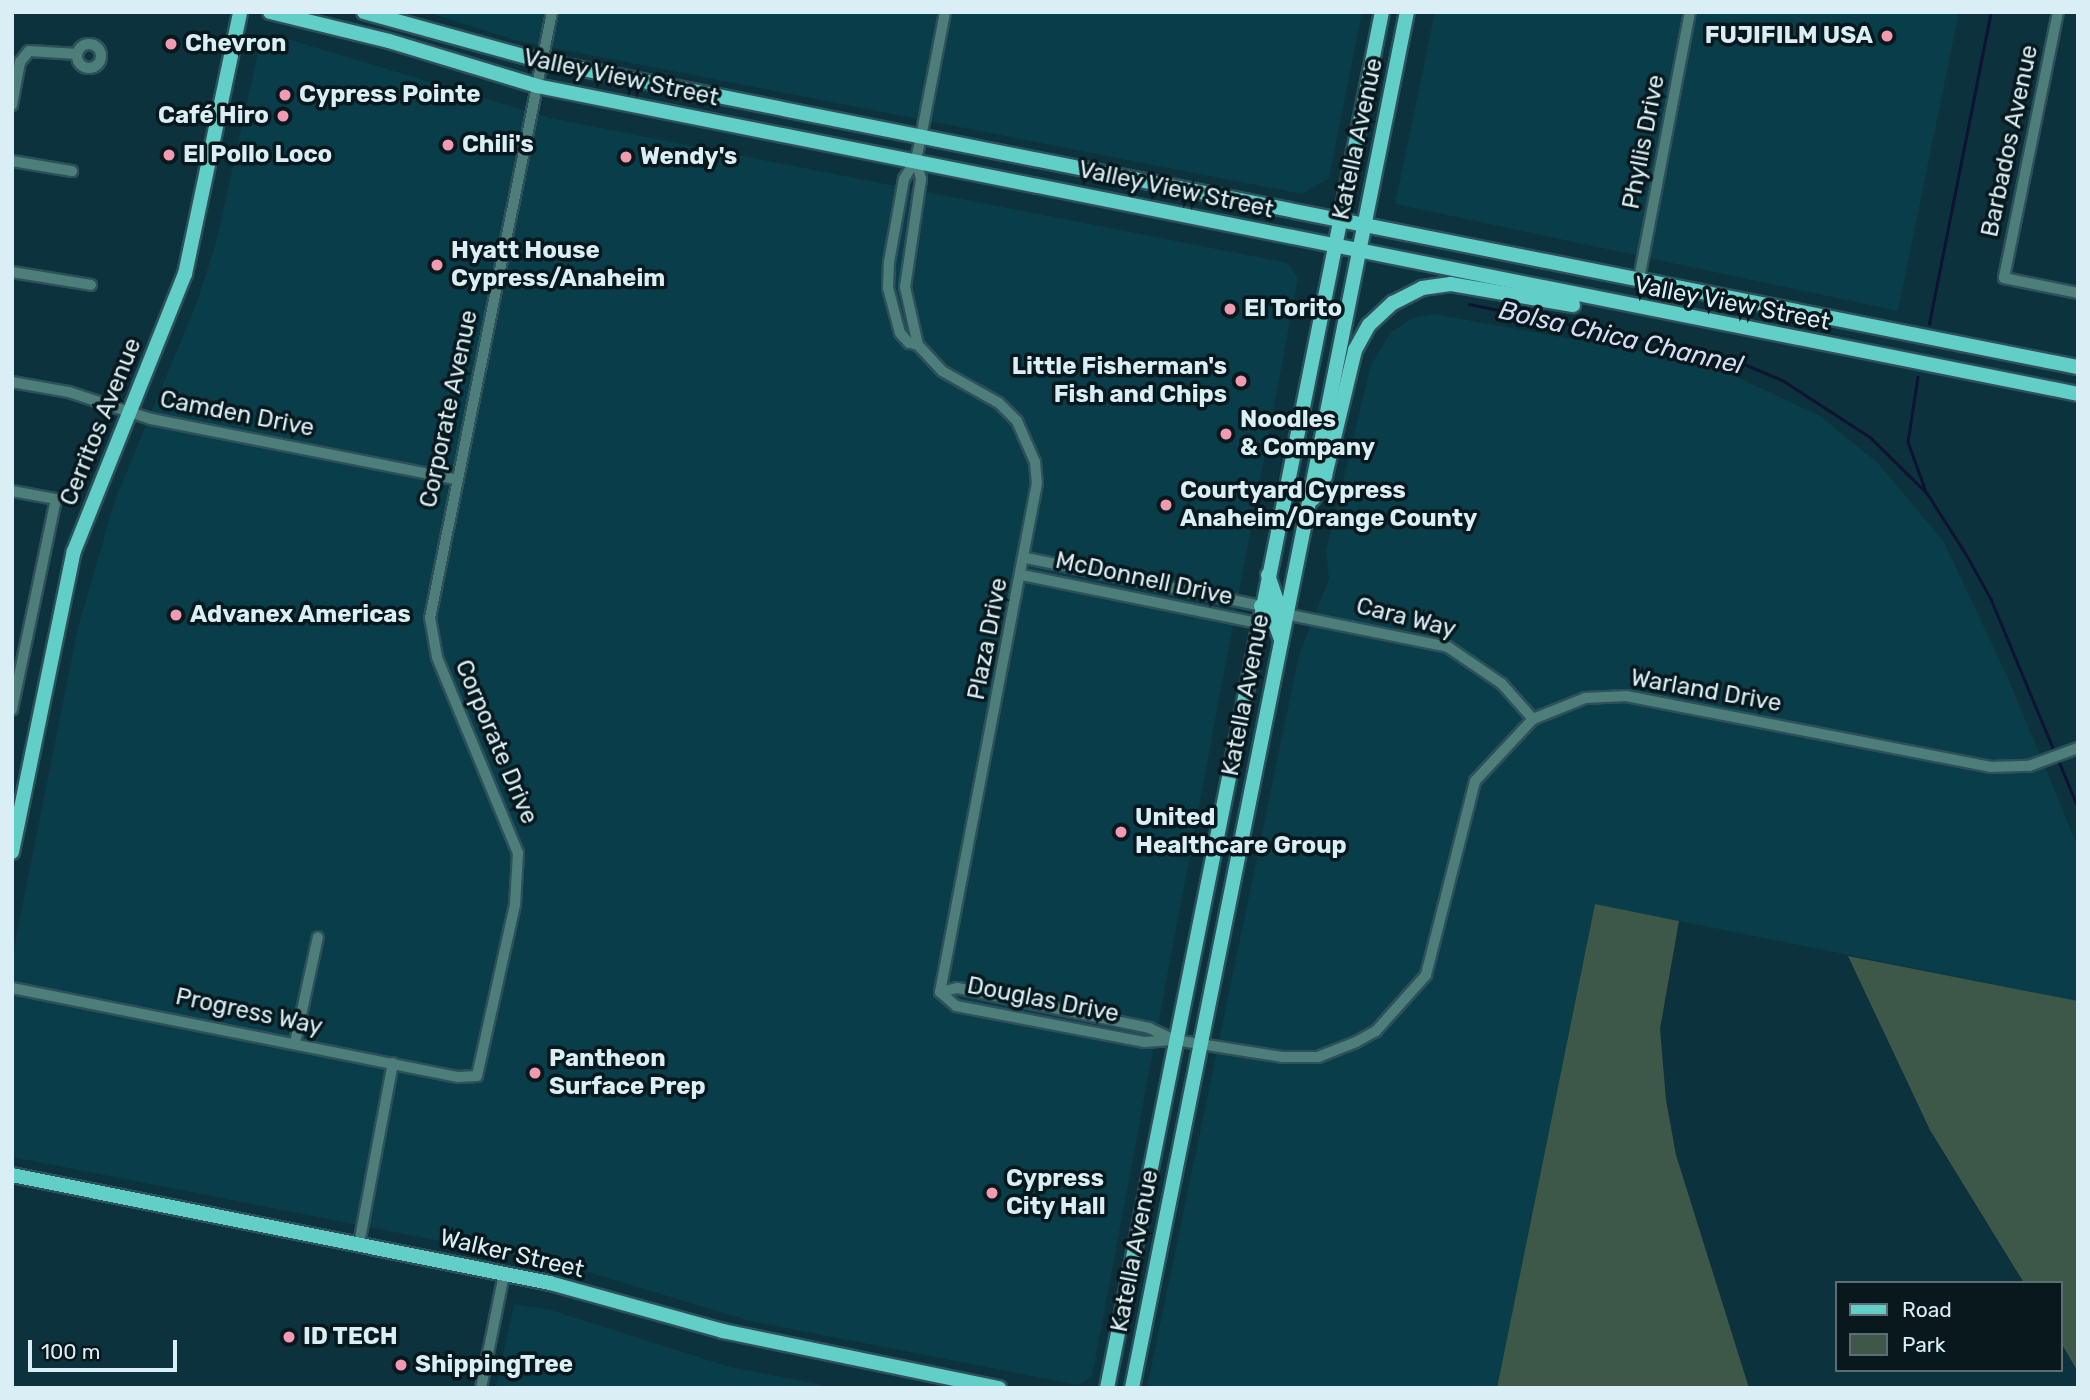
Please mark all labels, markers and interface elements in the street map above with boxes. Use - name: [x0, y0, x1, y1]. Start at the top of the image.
- place label: FUJIFILM USA: [1705, 22, 1873, 50]
- marker: FUJIFILM USA: [1879, 28, 1895, 44]
- place label: Chevron: [185, 30, 286, 58]
- marker: Chevron: [163, 36, 179, 52]
- street label: Barbados Avenue: [1976, 42, 2044, 240]
- street label: Valley View Street: [520, 43, 722, 113]
- street label: Katella Avenue: [1327, 55, 1389, 223]
- street label: Phyllis Drive: [1617, 72, 1671, 212]
- place label: Cypress Pointe: [299, 81, 480, 109]
- marker: Cypress Pointe: [277, 87, 293, 103]
- place label: Café Hiro: [158, 102, 269, 130]
- marker: Café Hiro: [275, 108, 291, 124]
- place label: Chili's: [462, 131, 534, 159]
- marker: Chili's: [440, 137, 456, 153]
- place label: El Pollo Loco: [183, 141, 332, 169]
- place label: Wendy's: [640, 143, 737, 171]
- marker: El Pollo Loco: [161, 147, 177, 163]
- marker: Wendy's: [618, 149, 634, 165]
- street label: Valley View Street: [1075, 155, 1277, 225]
- place label: Hyatt House Cypress/Anaheim: [451, 237, 665, 293]
- marker: Hyatt House Cypress/Anaheim: [429, 257, 445, 273]
- street label: Valley View Street: [1631, 271, 1833, 337]
- place label: El Torito: [1244, 295, 1343, 323]
- water label: Bolsa Chica Channel: [1496, 295, 1746, 381]
- marker: El Torito: [1222, 301, 1238, 317]
- street label: Corporate Avenue: [414, 307, 484, 511]
- street label: Cerritos Avenue: [54, 334, 148, 510]
- place label: Little Fisherman's Fish and Chips: [1012, 353, 1227, 409]
- marker: Little Fisherman's Fish and Chips: [1233, 373, 1249, 389]
- street label: Camden Drive: [157, 385, 317, 443]
- place label: Noodles & Company: [1240, 406, 1375, 462]
- marker: Noodles & Company: [1218, 426, 1234, 442]
- place label: Courtyard Cypress Anaheim/Orange County: [1180, 477, 1477, 533]
- marker: Courtyard Cypress Anaheim/Orange County: [1158, 497, 1174, 513]
- street label: McDonnell Drive: [1053, 546, 1235, 612]
- street label: Plaza Drive: [962, 576, 1014, 702]
- street label: Cara Way: [1353, 592, 1459, 644]
- place label: Advanex Americas: [190, 601, 411, 629]
- marker: Advanex Americas: [168, 607, 184, 623]
- street label: Katella Avenue: [1216, 611, 1276, 779]
- street label: Corporate Drive: [448, 656, 544, 828]
- street label: Warland Drive: [1628, 664, 1784, 718]
- place label: United Healthcare Group: [1135, 804, 1347, 860]
- marker: United Healthcare Group: [1113, 824, 1129, 840]
- street label: Douglas Drive: [965, 971, 1121, 1029]
- street label: Progress Way: [173, 982, 325, 1042]
- place label: Pantheon Surface Prep: [549, 1045, 706, 1101]
- marker: Pantheon Surface Prep: [527, 1065, 543, 1081]
- place label: Cypress City Hall: [1006, 1165, 1106, 1221]
- street label: Katella Avenue: [1105, 1167, 1165, 1335]
- marker: Cypress City Hall: [984, 1185, 1000, 1201]
- street label: Walker Street: [437, 1223, 587, 1285]
- legend: [1834, 1281, 2062, 1372]
- text: Road: [1902, 1297, 1952, 1322]
- place label: ID TECH: [303, 1323, 398, 1351]
- scale bar: [32, 1326, 180, 1370]
- marker: ID TECH: [281, 1329, 297, 1345]
- text: Park: [1902, 1332, 1946, 1357]
- text: 100 m: [41, 1339, 100, 1364]
- place label: ShippingTree: [415, 1351, 573, 1379]
- marker: ShippingTree: [393, 1357, 409, 1373]

